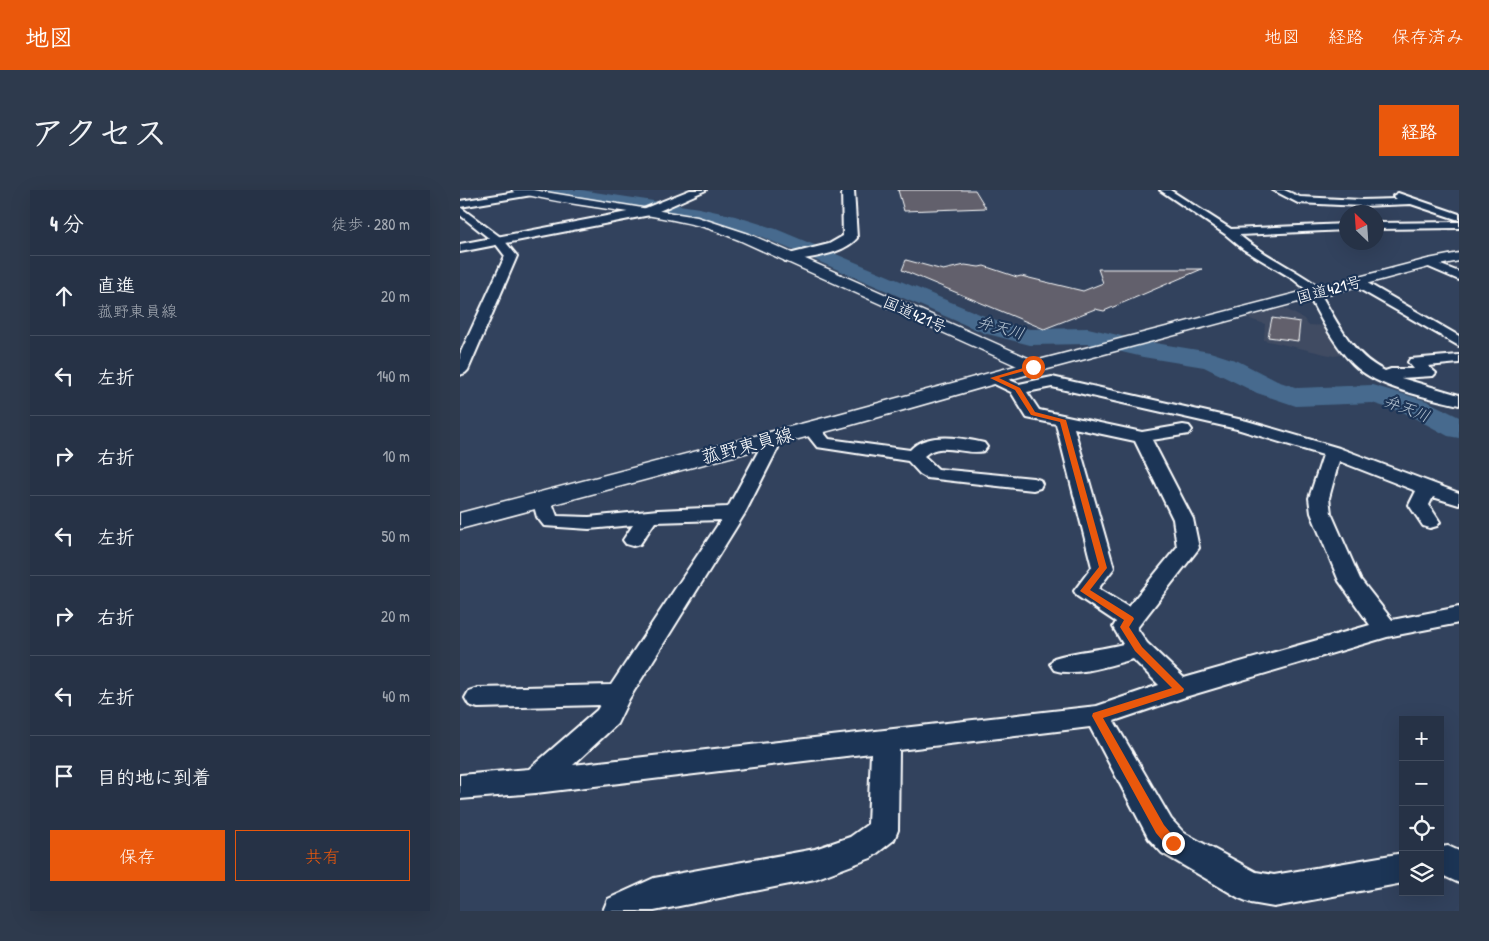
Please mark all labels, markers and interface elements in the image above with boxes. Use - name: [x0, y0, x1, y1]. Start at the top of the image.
- text: 地図: [25, 21, 73, 53]
- text: 地図: [1264, 24, 1300, 49]
- text: 経路: [1328, 24, 1364, 49]
- text: 保存済み: [1392, 24, 1464, 49]
- button: 経路: [1379, 105, 1459, 156]
- text: アクセス: [30, 109, 168, 156]
- north arrow: [1339, 205, 1384, 250]
- text: 4 分: [50, 209, 84, 238]
- text: 徒歩 · 280 m: [331, 213, 410, 235]
- street label: 国道421号: [1294, 270, 1364, 308]
- text: 直進: [97, 272, 135, 298]
- icon: ahead: [50, 282, 78, 310]
- text: 20 m: [381, 285, 410, 307]
- street label: 国道421号: [880, 290, 950, 338]
- text: 菰野東員線: [97, 300, 177, 322]
- water label: 弁天川: [975, 310, 1027, 344]
- route start: [1022, 356, 1045, 379]
- icon: left: [50, 362, 78, 390]
- text: 左折: [97, 364, 135, 390]
- text: 140 m: [376, 365, 410, 387]
- water label: 弁天川: [1381, 389, 1433, 427]
- street label: 菰野東員線: [698, 420, 796, 470]
- icon: right: [50, 442, 78, 470]
- text: 右折: [97, 444, 135, 470]
- text: 10 m: [382, 445, 410, 467]
- icon: left: [50, 522, 78, 550]
- text: 左折: [97, 524, 135, 550]
- text: 50 m: [382, 525, 410, 547]
- icon: right: [50, 602, 78, 630]
- text: 右折: [97, 604, 135, 630]
- text: 20 m: [381, 605, 410, 627]
- icon: left: [50, 682, 78, 710]
- text: 左折: [97, 684, 135, 710]
- text: 40 m: [382, 685, 410, 707]
- map controls: [1399, 716, 1444, 896]
- button: +: [1399, 716, 1444, 761]
- button: −: [1399, 761, 1444, 806]
- icon: arrive: [50, 762, 78, 790]
- text: 目的地に到着: [97, 764, 211, 790]
- button: locate: [1399, 806, 1444, 851]
- button: 保存: [50, 830, 225, 881]
- button: 共有: [235, 830, 410, 881]
- route end: [1162, 832, 1185, 855]
- button: layers: [1399, 851, 1444, 896]

